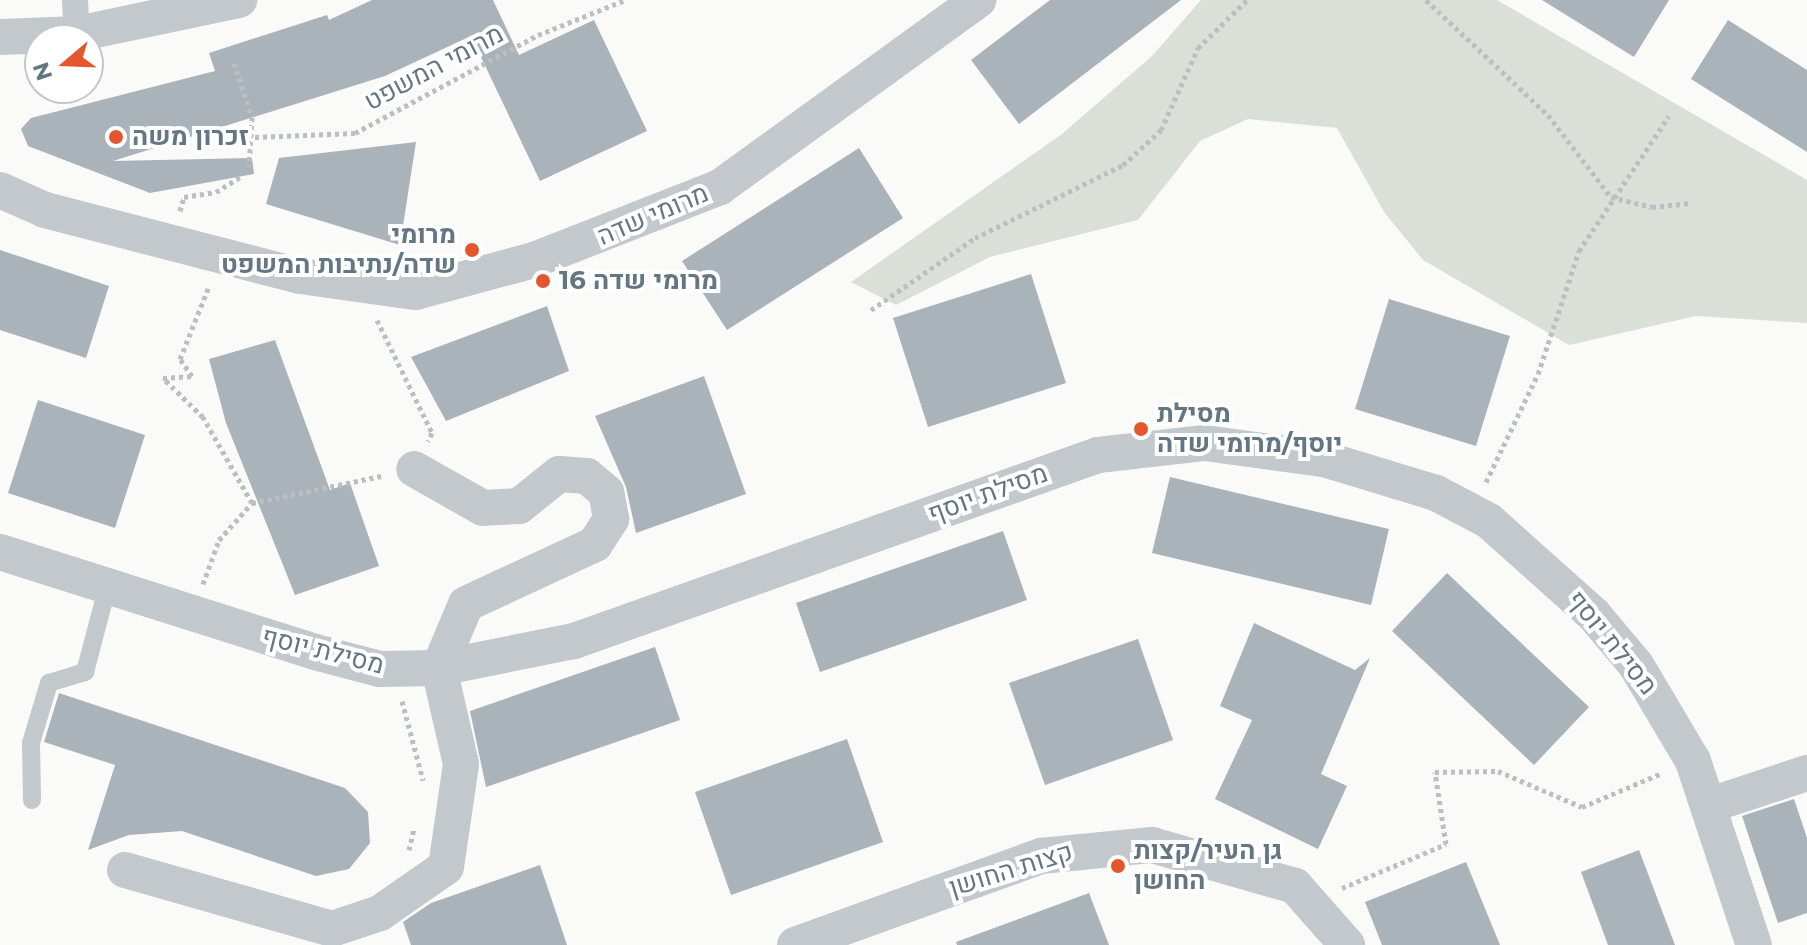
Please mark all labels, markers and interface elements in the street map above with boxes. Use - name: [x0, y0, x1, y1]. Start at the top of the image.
- street label: מרומי המשפט: [359, 18, 509, 118]
- north arrow: [24, 24, 104, 104]
- text: N: [27, 59, 58, 84]
- place label: זכרון משה: [132, 121, 249, 153]
- marker: זכרון משה: [107, 128, 125, 146]
- street label: מרומי שדה: [593, 178, 713, 252]
- place label: מרומי שדה/נתיבות המשפט: [221, 219, 456, 280]
- marker: מרומי שדה/נתיבות המשפט: [463, 241, 481, 259]
- place label: מרומי שדה 16: [559, 265, 718, 297]
- marker: מרומי שדה 16: [534, 272, 552, 290]
- place label: מסילת יוסף/מרומי שדה: [1157, 398, 1342, 460]
- marker: מסילת יוסף/מרומי שדה: [1132, 420, 1150, 438]
- street label: מסילת יוסף: [924, 458, 1052, 530]
- street label: מסילת יוסף: [1561, 585, 1663, 701]
- street label: מסילת יוסף: [259, 621, 387, 681]
- place label: גן העיר/קצות החושן: [1134, 835, 1282, 896]
- street label: קצות החושן: [945, 836, 1077, 904]
- marker: גן העיר/קצות החושן: [1109, 857, 1127, 875]

